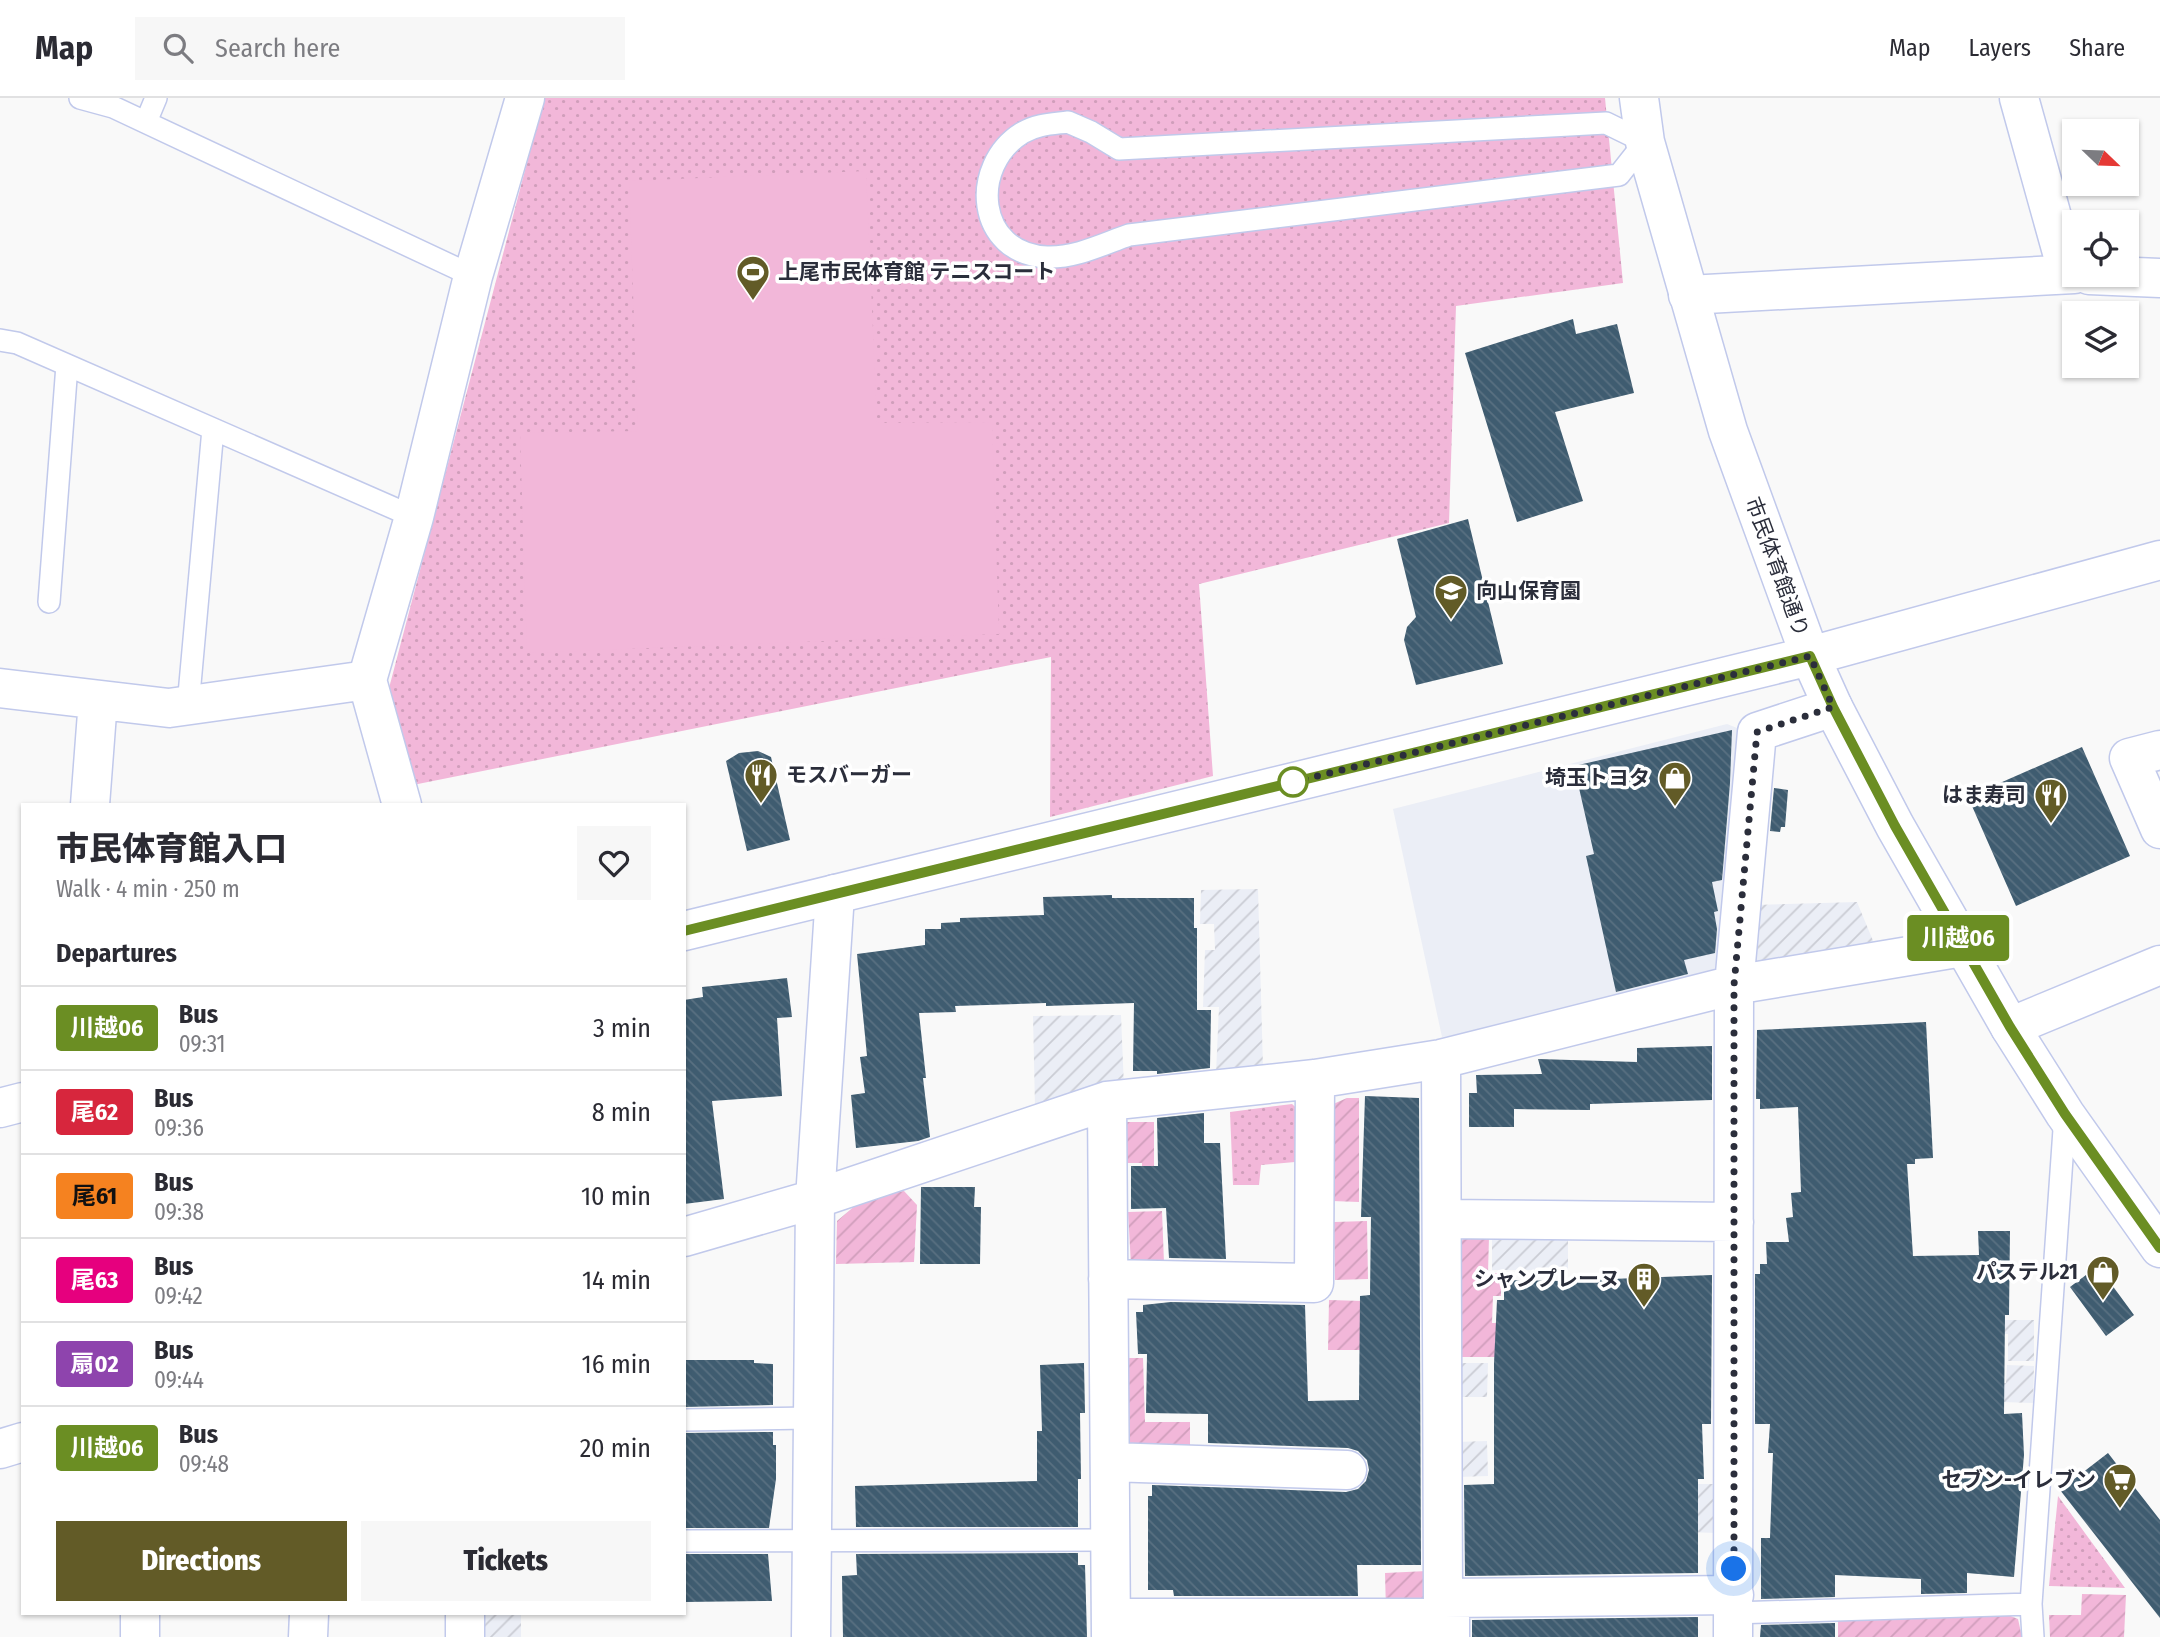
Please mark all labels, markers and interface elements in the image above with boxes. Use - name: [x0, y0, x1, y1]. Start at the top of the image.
- search box: [135, 17, 625, 80]
- text: Map: [35, 28, 93, 68]
- icon: search: [159, 29, 197, 67]
- text: Search here: [215, 33, 340, 64]
- text: Map: [1889, 34, 1931, 62]
- text: Layers: [1969, 34, 2031, 62]
- text: Share: [2069, 34, 2125, 62]
- north arrow: [2062, 119, 2138, 196]
- map controls: [2062, 119, 2139, 378]
- button: locate: [2062, 210, 2139, 287]
- sports icon: 上尾市民体育館 テニスコート: [734, 253, 772, 302]
- place label: 上尾市民体育館 テニスコート: [778, 259, 1055, 285]
- button: layers: [2062, 301, 2139, 378]
- street label: 市民体育館通り: [1740, 493, 1814, 641]
- school or university icon: 向山保育園: [1432, 572, 1470, 621]
- place label: 向山保育園: [1476, 578, 1581, 604]
- restaurant icon: モスバーガー: [742, 756, 780, 805]
- shop icon: 埼玉トヨタ: [1656, 759, 1694, 808]
- place label: モスバーガー: [786, 762, 912, 788]
- place label: 埼玉トヨタ: [1545, 765, 1650, 791]
- unlabelled marker: [1278, 767, 1308, 797]
- restaurant icon: はま寿司: [2032, 776, 2070, 825]
- place label: はま寿司: [1942, 782, 2026, 808]
- button: heart: [577, 826, 651, 900]
- text: 市民体育館入口: [56, 829, 287, 869]
- text: Walk · 4 min · 250 m: [56, 875, 240, 903]
- line badge: 川越06: [1909, 915, 2007, 961]
- text: 川越06: [1921, 924, 1995, 952]
- text: Departures: [56, 938, 177, 969]
- text: Bus: [179, 999, 218, 1030]
- text: 3 min: [593, 1013, 651, 1044]
- text: 川越06: [70, 1014, 144, 1042]
- text: 09:31: [179, 1030, 226, 1058]
- text: Bus: [154, 1083, 193, 1114]
- text: 8 min: [592, 1097, 651, 1128]
- text: 尾62: [71, 1098, 118, 1126]
- text: 09:36: [154, 1114, 204, 1142]
- text: Bus: [154, 1167, 193, 1198]
- text: 10 min: [581, 1181, 651, 1212]
- text: 尾61: [72, 1182, 117, 1210]
- text: 09:38: [154, 1198, 204, 1226]
- text: Bus: [154, 1251, 193, 1282]
- shop icon: パステル21: [2084, 1253, 2122, 1302]
- place label: パステル21: [1976, 1259, 2078, 1285]
- building icon: シャンプレーヌ: [1625, 1260, 1663, 1309]
- text: 14 min: [582, 1265, 651, 1296]
- text: 尾63: [71, 1266, 118, 1294]
- place label: シャンプレーヌ: [1474, 1266, 1620, 1292]
- text: 09:42: [154, 1282, 203, 1310]
- text: Bus: [154, 1335, 193, 1366]
- text: 16 min: [582, 1349, 651, 1380]
- text: 扇02: [71, 1350, 119, 1378]
- text: 09:44: [154, 1366, 204, 1394]
- text: Bus: [179, 1419, 218, 1450]
- text: 20 min: [580, 1433, 651, 1464]
- text: 川越06: [70, 1434, 144, 1462]
- text: 09:48: [179, 1450, 229, 1478]
- supermarket icon: セブン-イレブン: [2101, 1461, 2139, 1510]
- place label: セブン-イレブン: [1941, 1467, 2096, 1493]
- button: Directions: [56, 1521, 347, 1601]
- button: Tickets: [361, 1521, 651, 1601]
- your location: [1716, 1551, 1751, 1586]

